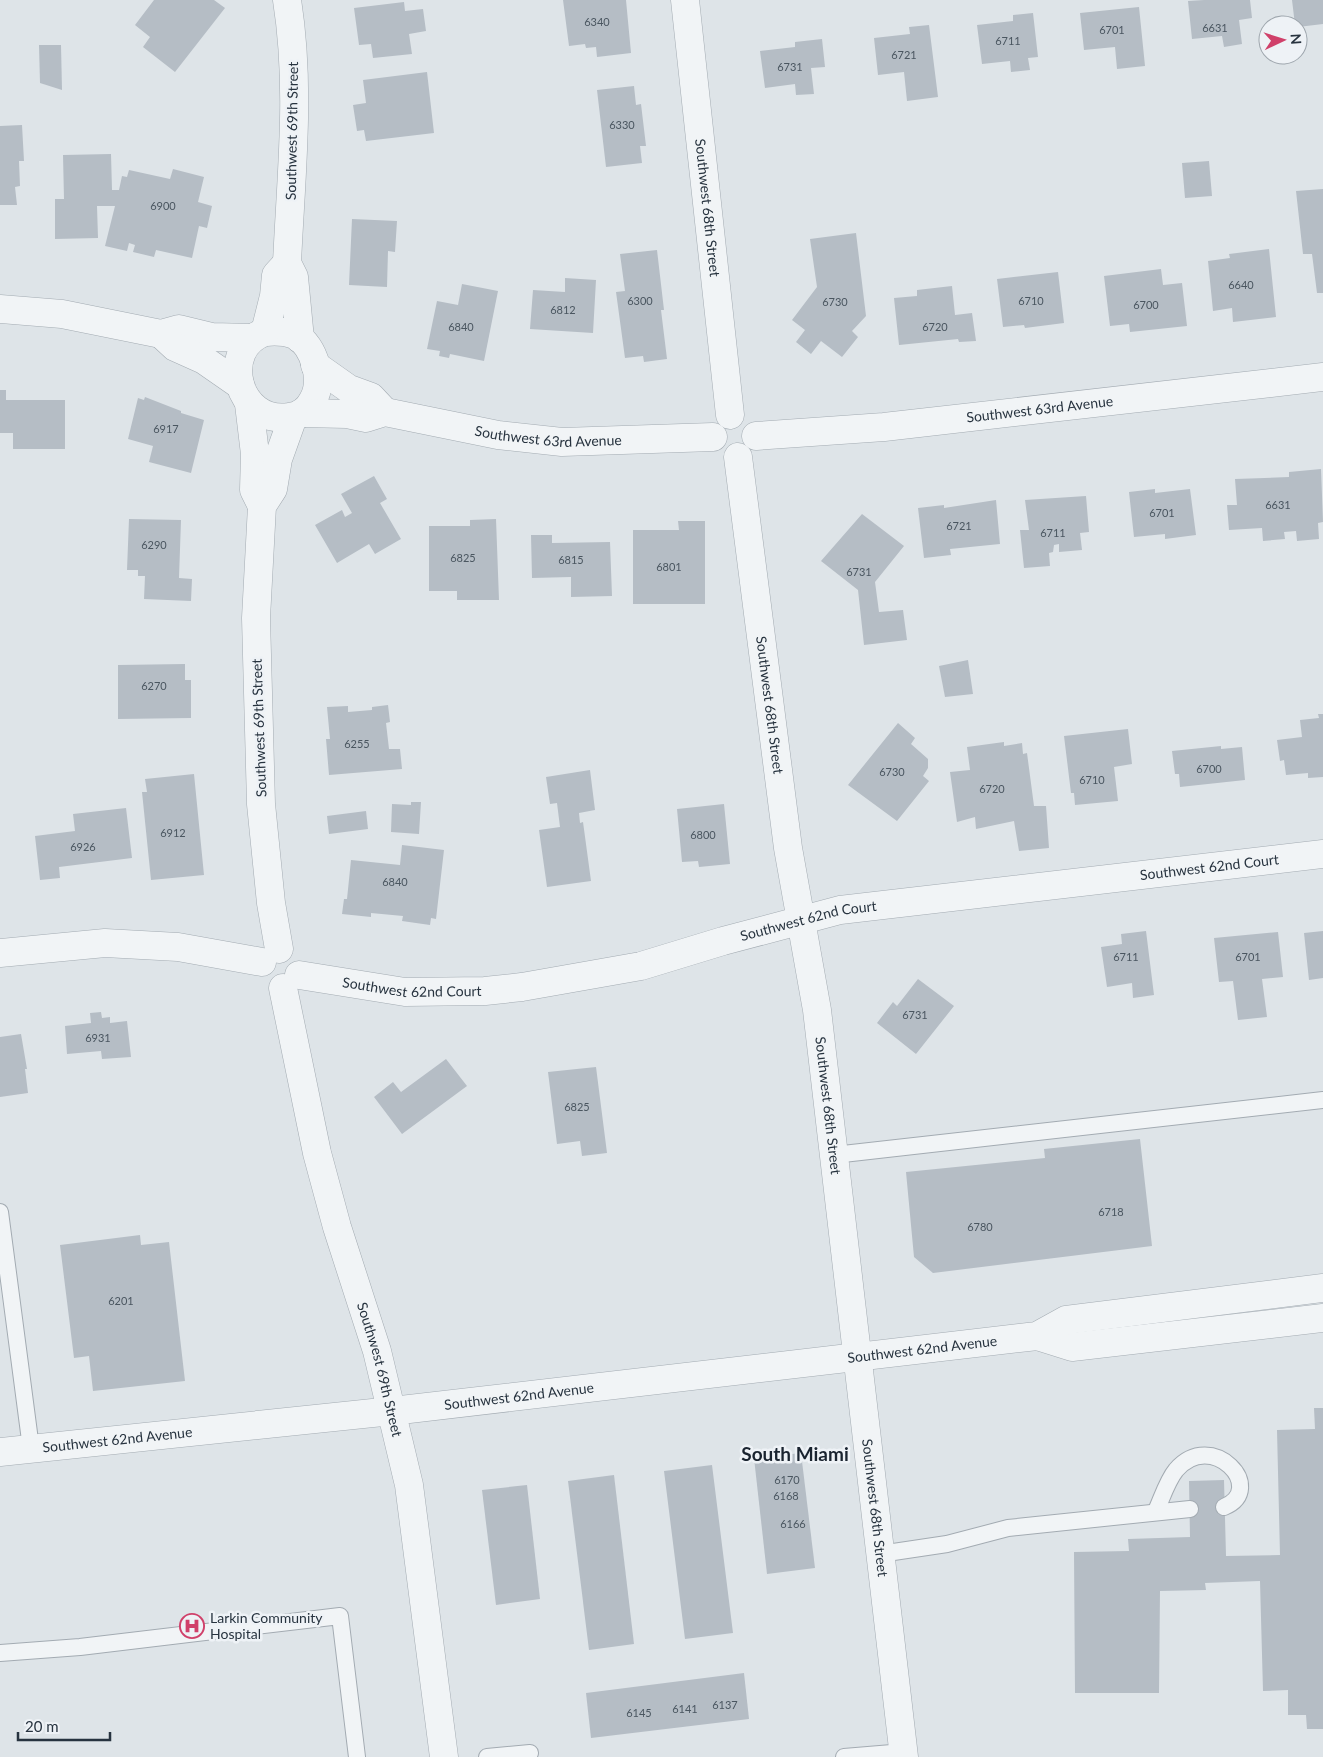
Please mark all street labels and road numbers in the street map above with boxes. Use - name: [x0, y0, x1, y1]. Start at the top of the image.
- street label: Southwest 69th Street: [282, 62, 301, 200]
- street label: Southwest 68th Street: [692, 138, 724, 278]
- street label: Southwest 63rd Avenue: [965, 392, 1114, 426]
- street label: Southwest 63rd Avenue: [473, 422, 622, 450]
- street label: Southwest 68th Street: [753, 635, 787, 775]
- street label: Southwest 69th Street: [248, 658, 269, 798]
- street label: Southwest 62nd Court: [1139, 850, 1280, 883]
- street label: Southwest 62nd Court: [738, 897, 877, 944]
- street label: Southwest 62nd Court: [341, 973, 482, 1000]
- street label: Southwest 68th Street: [812, 1036, 845, 1175]
- street label: Southwest 69th Street: [354, 1300, 406, 1438]
- street label: Southwest 62nd Avenue: [846, 1332, 998, 1366]
- street label: Southwest 62nd Avenue: [443, 1379, 595, 1413]
- street label: Southwest 62nd Avenue: [42, 1423, 193, 1456]
- street label: Southwest 68th Street: [859, 1438, 892, 1578]

